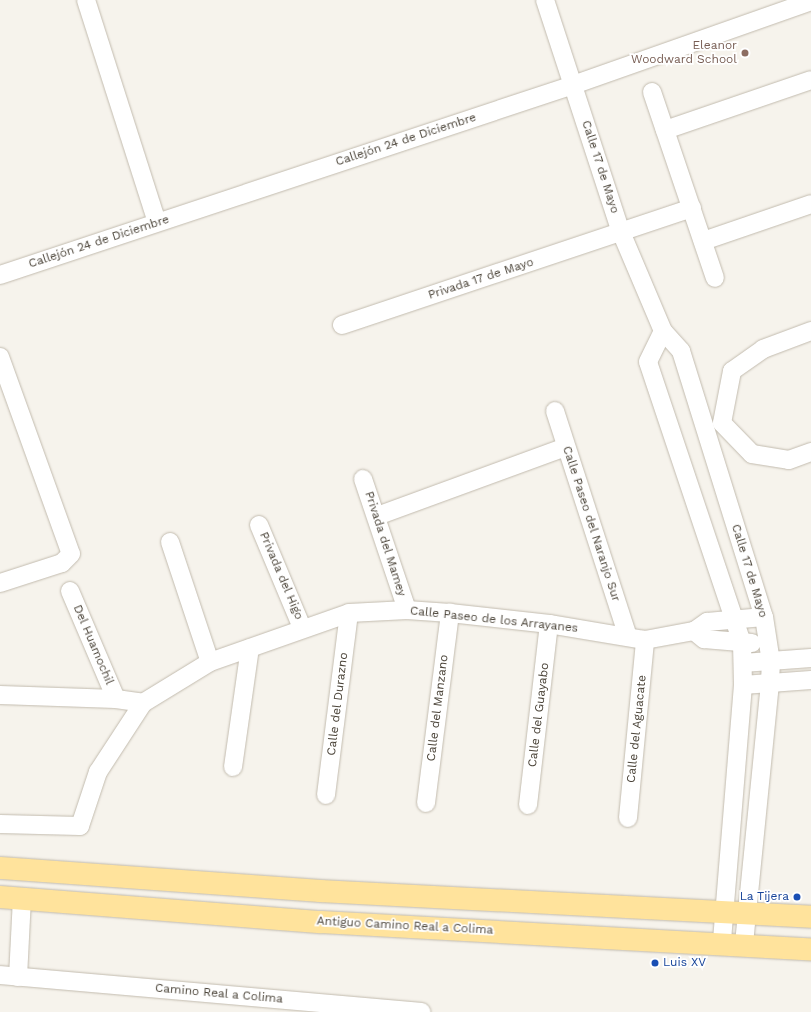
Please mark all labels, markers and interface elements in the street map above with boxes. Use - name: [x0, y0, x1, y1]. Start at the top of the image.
- place label: Eleanor Woodward School: [631, 39, 737, 67]
- marker: Eleanor Woodward School: [740, 48, 750, 58]
- street label: Callejón 24 de Diciembre: [334, 110, 478, 170]
- street label: Calle 17 de Mayo: [578, 118, 622, 216]
- street label: Callejón 24 de Diciembre: [27, 212, 171, 272]
- street label: Privada 17 de Mayo: [426, 255, 536, 303]
- street label: Calle Paseo del Naranjo Sur: [559, 444, 623, 604]
- street label: Privada del Mamey: [361, 489, 409, 599]
- street label: Calle 17 de Mayo: [728, 522, 770, 620]
- street label: Privada del Higo: [256, 530, 306, 622]
- street label: Del Huamochil: [70, 603, 116, 687]
- street label: Calle Paseo de los Arrayanes: [409, 604, 579, 636]
- street label: Calle del Durazno: [325, 651, 351, 757]
- street label: Calle del Manzano: [424, 654, 452, 762]
- street label: Calle del Guayabo: [525, 662, 553, 768]
- street label: Calle del Aguacate: [624, 674, 650, 784]
- place label: La Tijera: [739, 890, 789, 904]
- marker: La Tijera: [792, 892, 802, 902]
- street label: Antiguo Camino Real a Colima: [316, 914, 494, 938]
- place label: Luis XV: [663, 956, 706, 970]
- marker: Luis XV: [650, 958, 660, 968]
- street label: Camino Real a Colima: [154, 981, 284, 1007]

